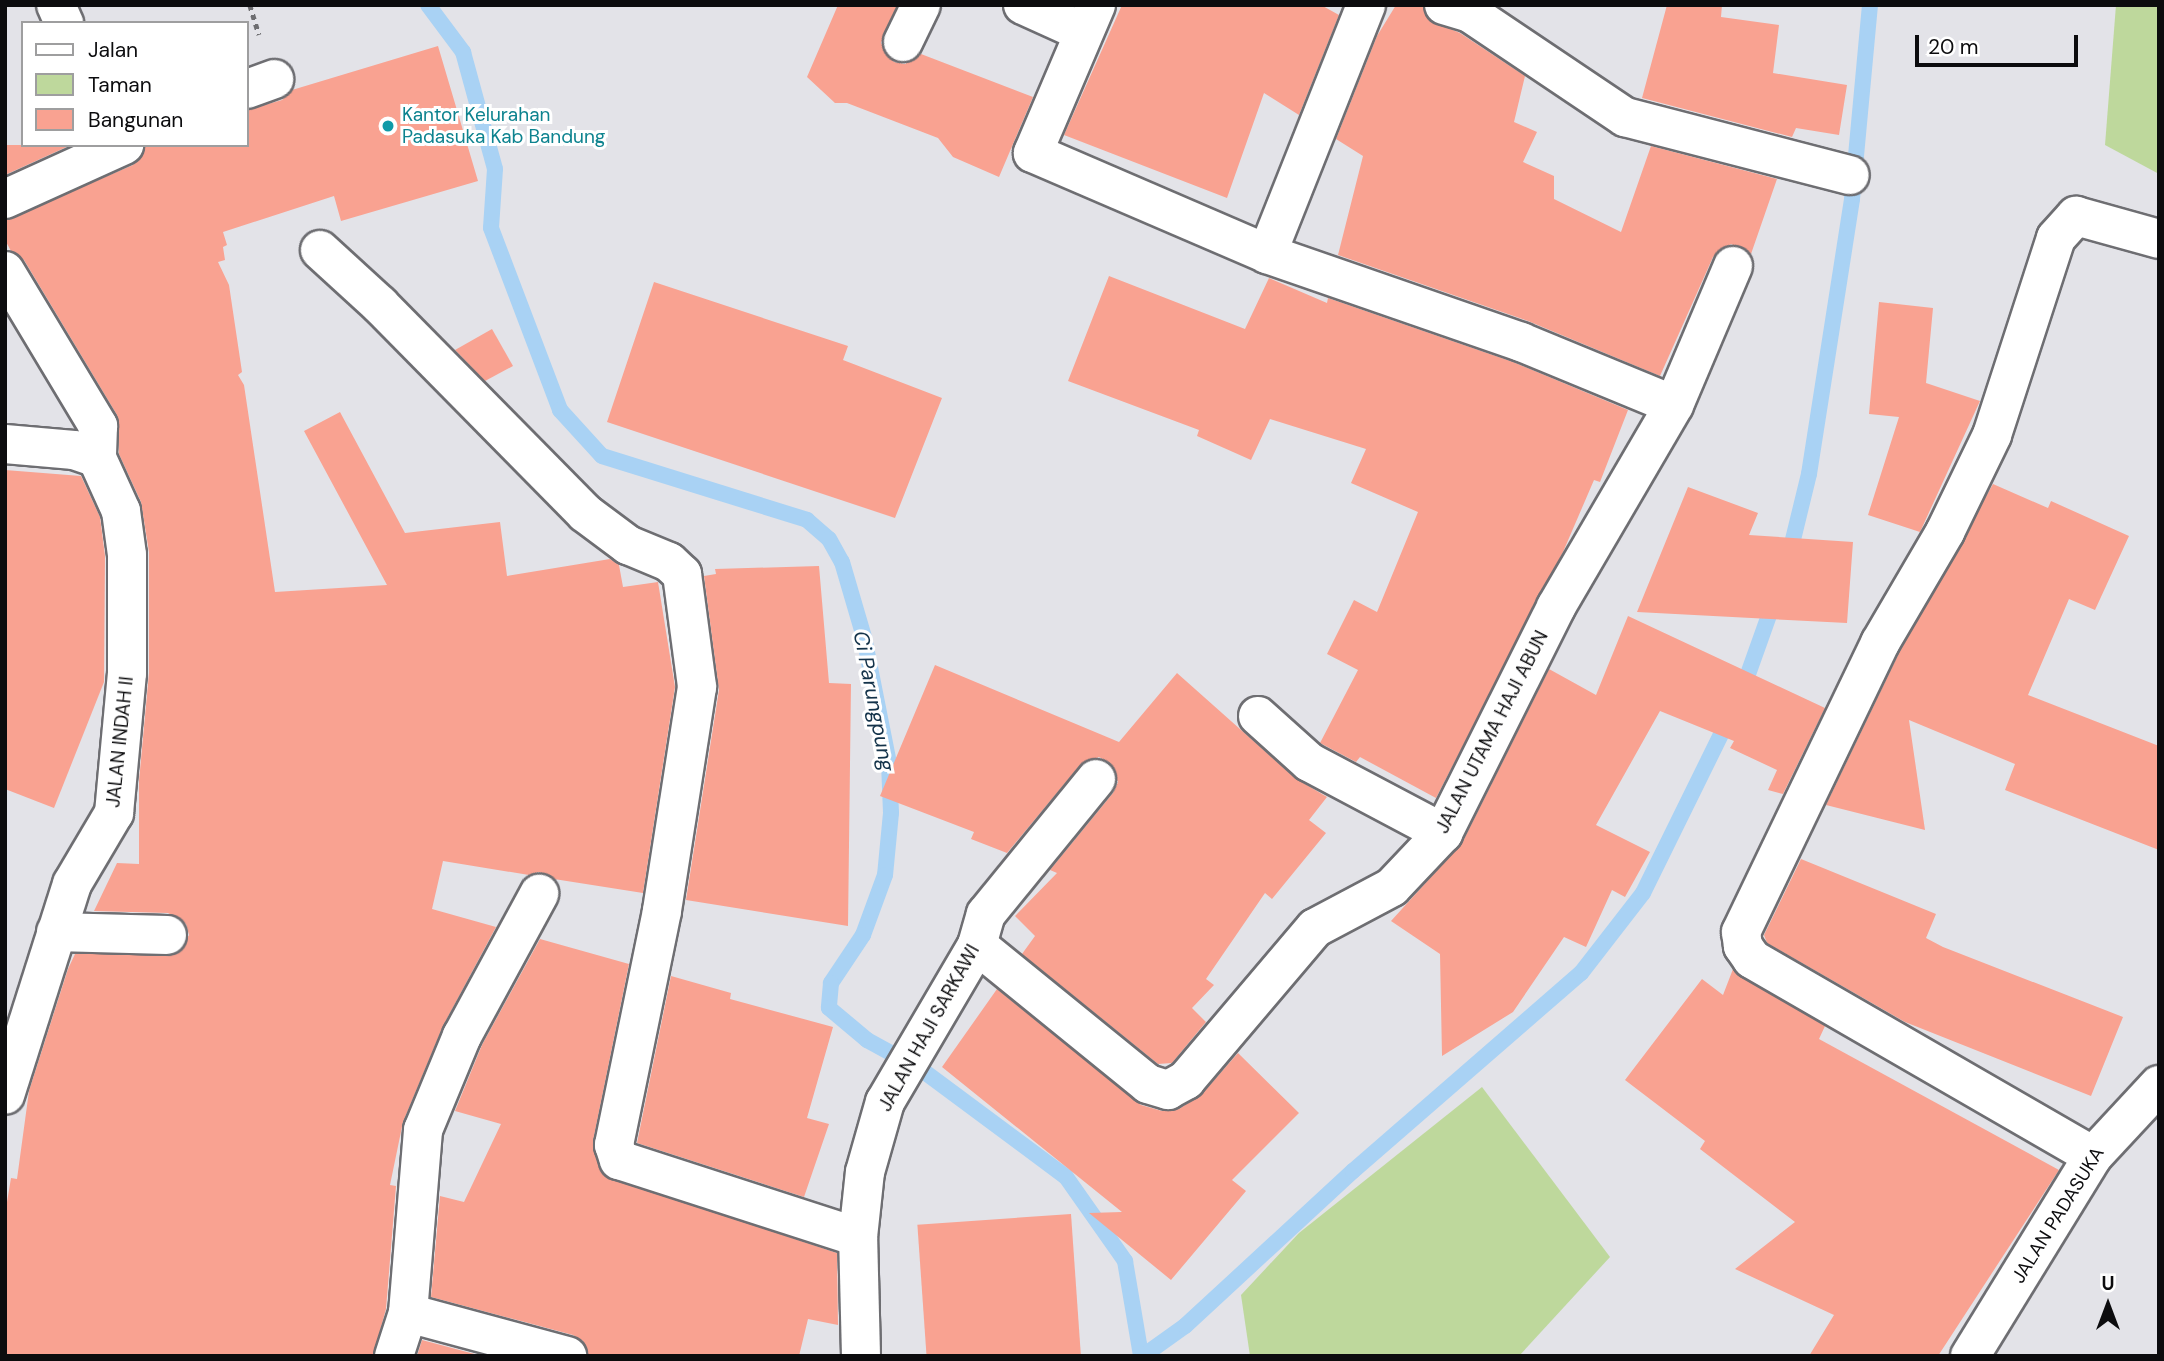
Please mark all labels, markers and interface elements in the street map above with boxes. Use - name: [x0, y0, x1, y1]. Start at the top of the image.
- legend: [21, 21, 248, 147]
- scale bar: [1919, 21, 2082, 65]
- text: 20 m: [1928, 33, 1979, 61]
- text: Jalan: [88, 36, 138, 64]
- text: Taman: [88, 71, 152, 99]
- place label: Kantor Kelurahan Padasuka Kab Bandung: [402, 104, 605, 148]
- text: Bangunan: [88, 106, 183, 134]
- marker: Kantor Kelurahan Padasuka Kab Bandung: [380, 118, 396, 134]
- street label: JALAN UTAMA HAJI ABUN: [1431, 627, 1553, 837]
- water label: Ci Parungpung: [848, 629, 900, 773]
- street label: JALAN INDAH II: [102, 675, 138, 809]
- street label: JALAN HAJI SARKAWI: [874, 941, 984, 1115]
- street label: JALAN PADASUKA: [2007, 1143, 2109, 1287]
- north arrow: [2073, 1270, 2143, 1340]

